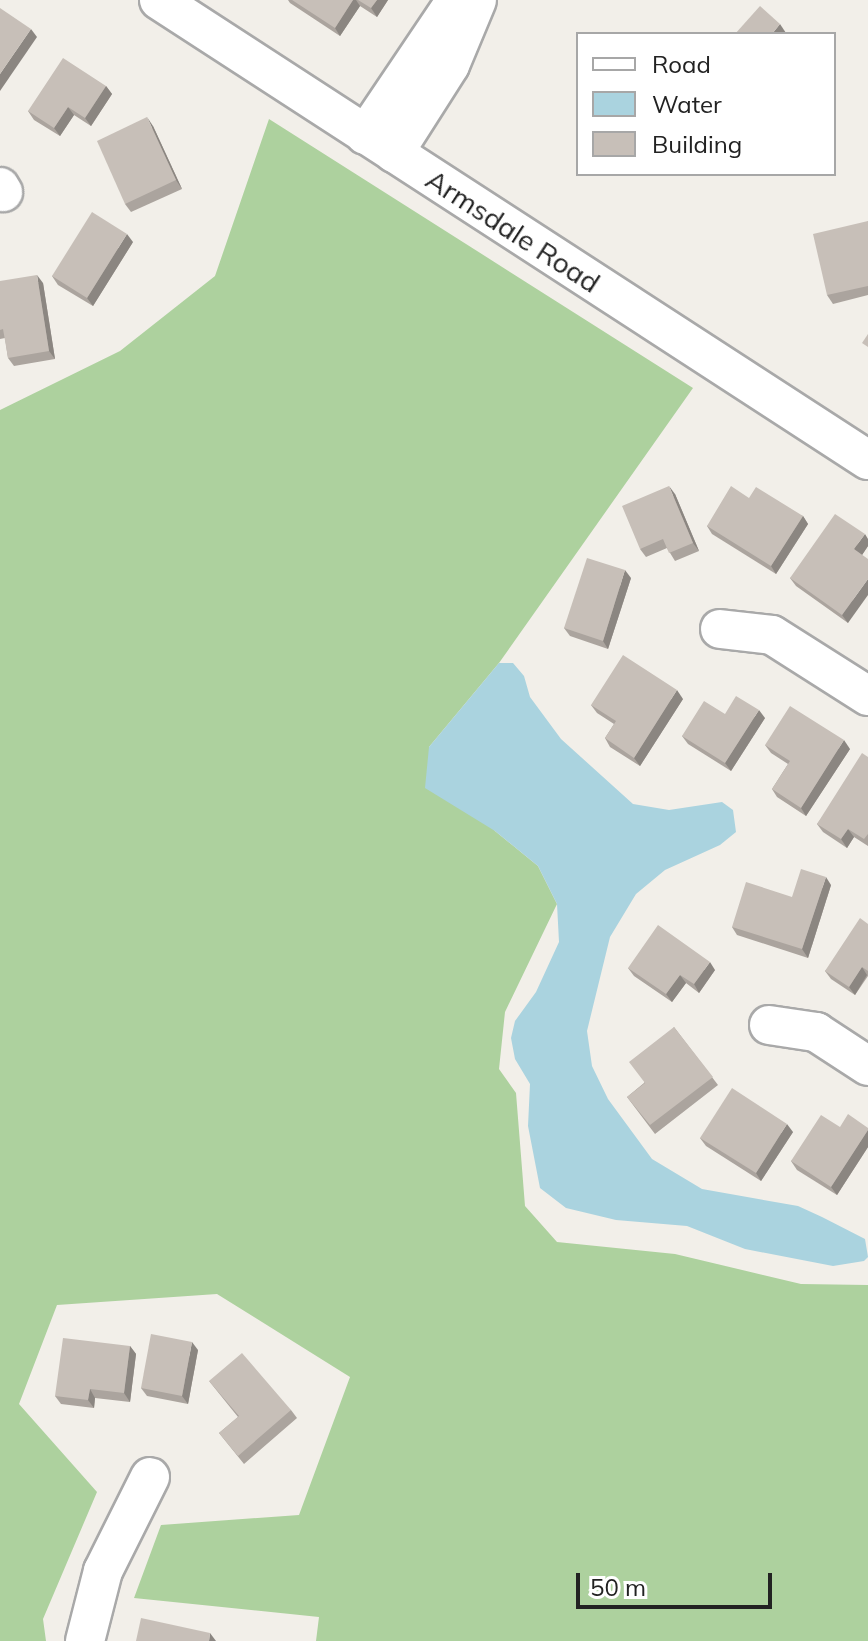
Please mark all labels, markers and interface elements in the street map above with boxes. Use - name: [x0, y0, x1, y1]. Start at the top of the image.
- legend: [576, 32, 836, 176]
- text: Road: [652, 49, 711, 79]
- text: Water: [652, 89, 722, 119]
- text: Building: [652, 129, 742, 159]
- street label: Armsdale Road: [420, 162, 606, 300]
- scale bar: [580, 1557, 776, 1607]
- text: 50 m: [590, 1572, 646, 1602]

